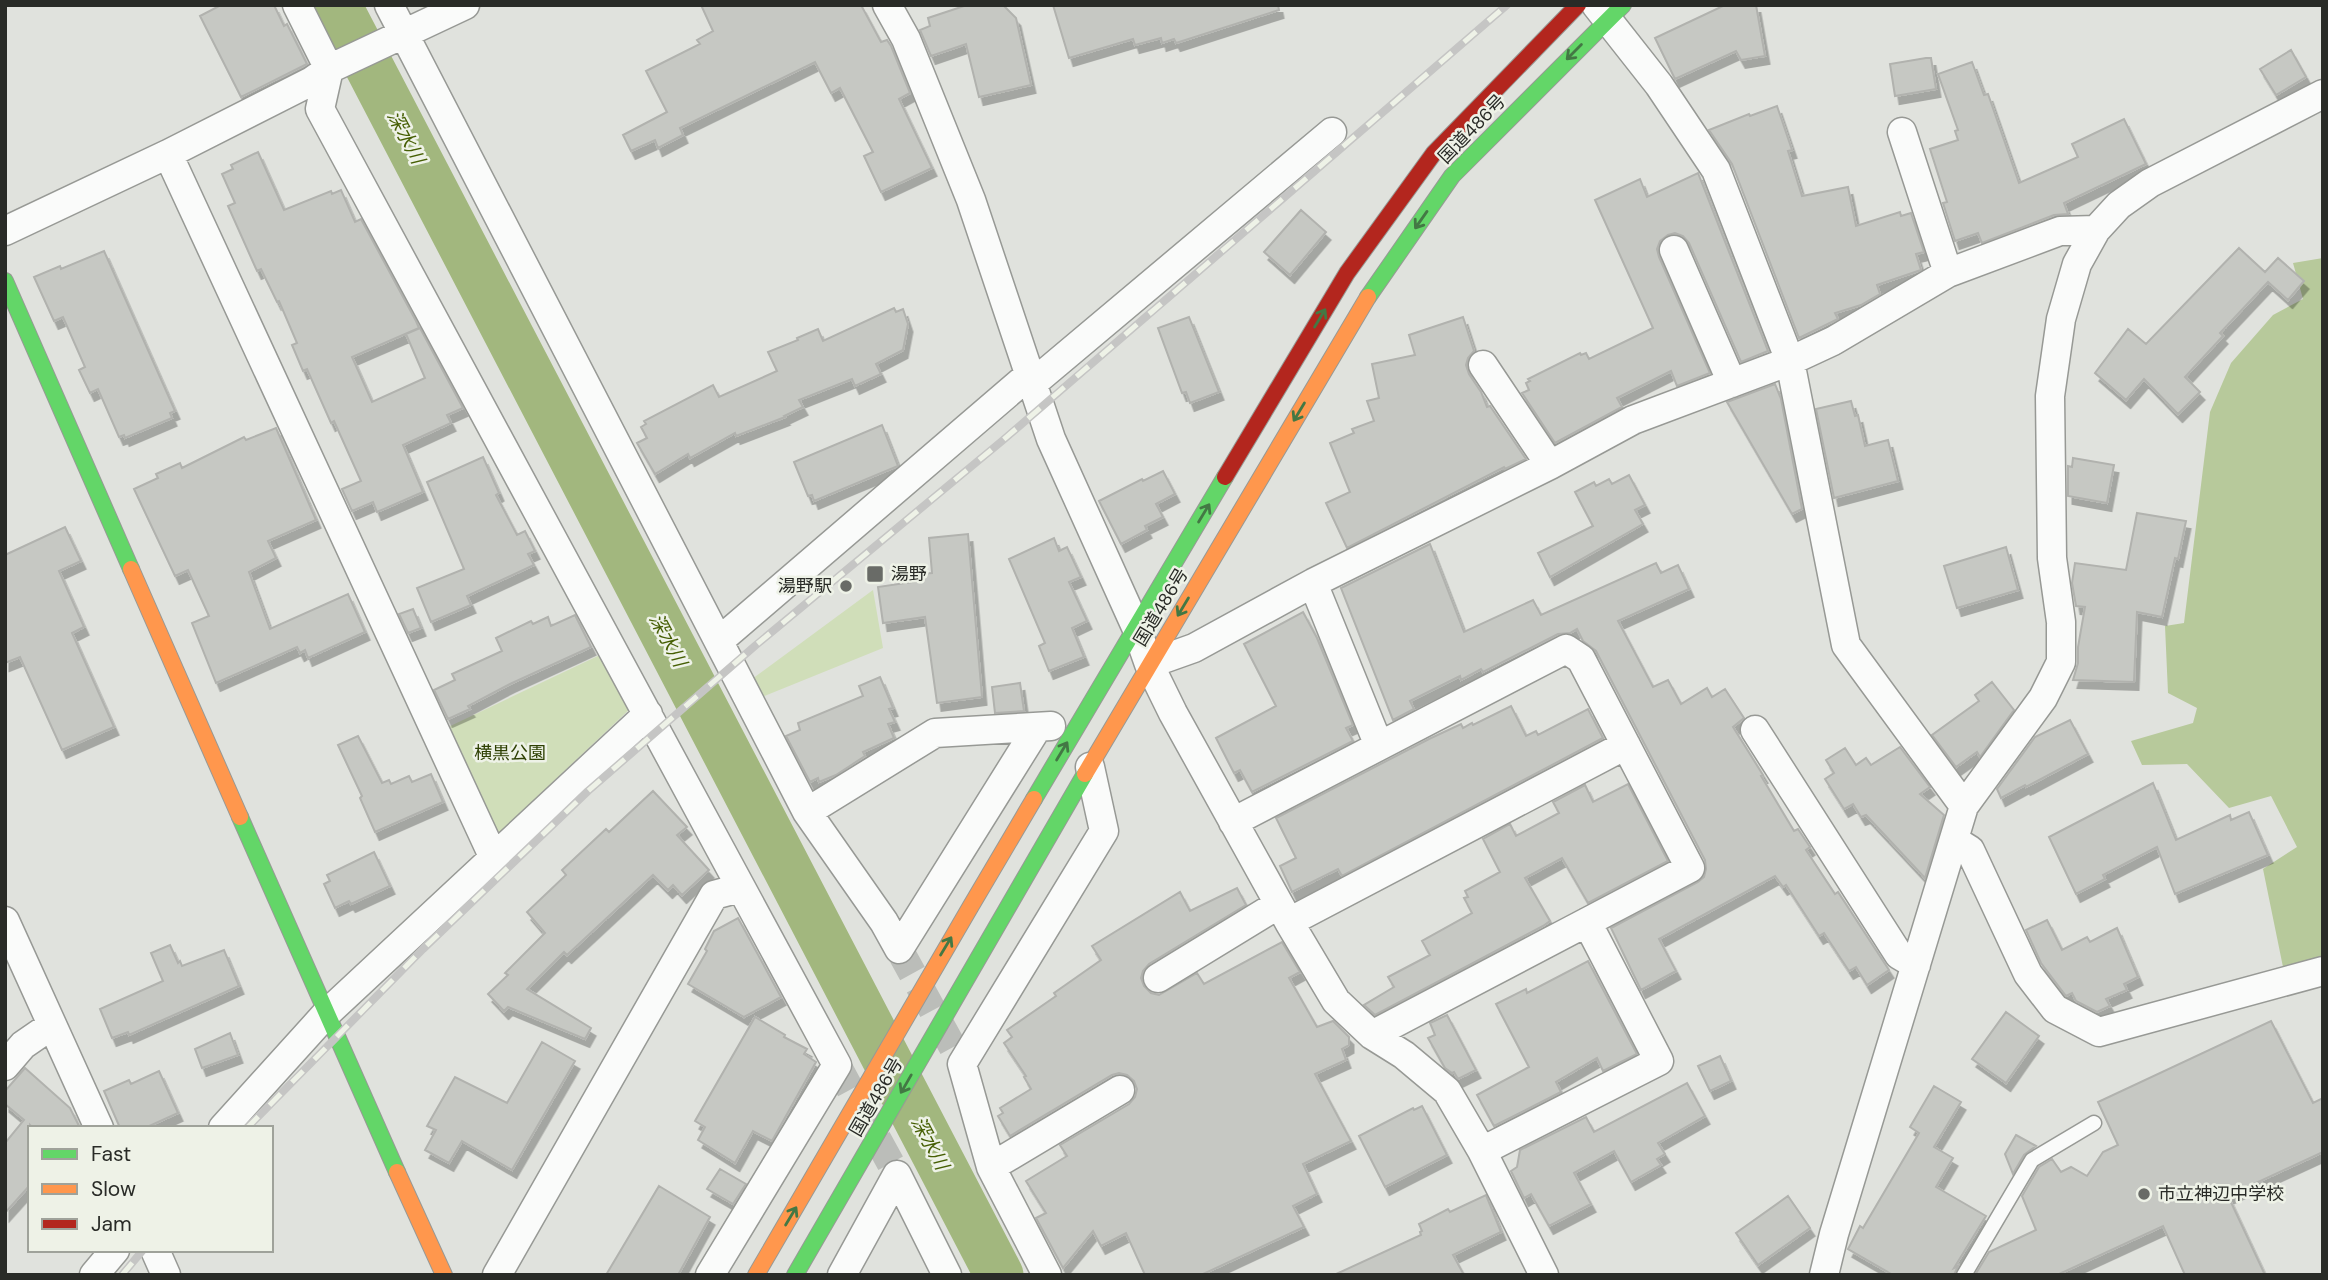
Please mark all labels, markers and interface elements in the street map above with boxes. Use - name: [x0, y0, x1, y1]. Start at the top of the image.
- one-way arrow: [1566, 44, 1583, 61]
- street label: 国道486号: [1433, 89, 1511, 169]
- water label: 深水川: [382, 106, 431, 170]
- one-way arrow: [1414, 210, 1428, 229]
- one-way arrow: [1314, 308, 1327, 329]
- one-way arrow: [1292, 402, 1306, 422]
- one-way arrow: [1197, 504, 1211, 524]
- place label: 湯野: [891, 562, 927, 586]
- street label: 国道486号: [1128, 563, 1194, 651]
- marker: 湯野: [865, 564, 885, 584]
- place label: 湯野駅: [778, 574, 832, 598]
- marker: 湯野駅: [838, 578, 854, 594]
- one-way arrow: [1176, 597, 1190, 617]
- water label: 深水川: [644, 609, 693, 673]
- park label: 横黒公園: [474, 741, 546, 765]
- one-way arrow: [1056, 741, 1070, 761]
- one-way arrow: [939, 937, 953, 957]
- street label: 国道486号: [844, 1053, 908, 1141]
- one-way arrow: [899, 1073, 912, 1094]
- water label: 深水川: [906, 1112, 955, 1176]
- legend: [28, 1126, 273, 1252]
- text: Fast: [91, 1140, 131, 1168]
- text: Slow: [91, 1175, 136, 1203]
- place label: 市立神辺中学校: [2158, 1182, 2284, 1206]
- marker: 市立神辺中学校: [2136, 1186, 2152, 1202]
- one-way arrow: [785, 1206, 798, 1227]
- text: Jam: [91, 1210, 132, 1238]

